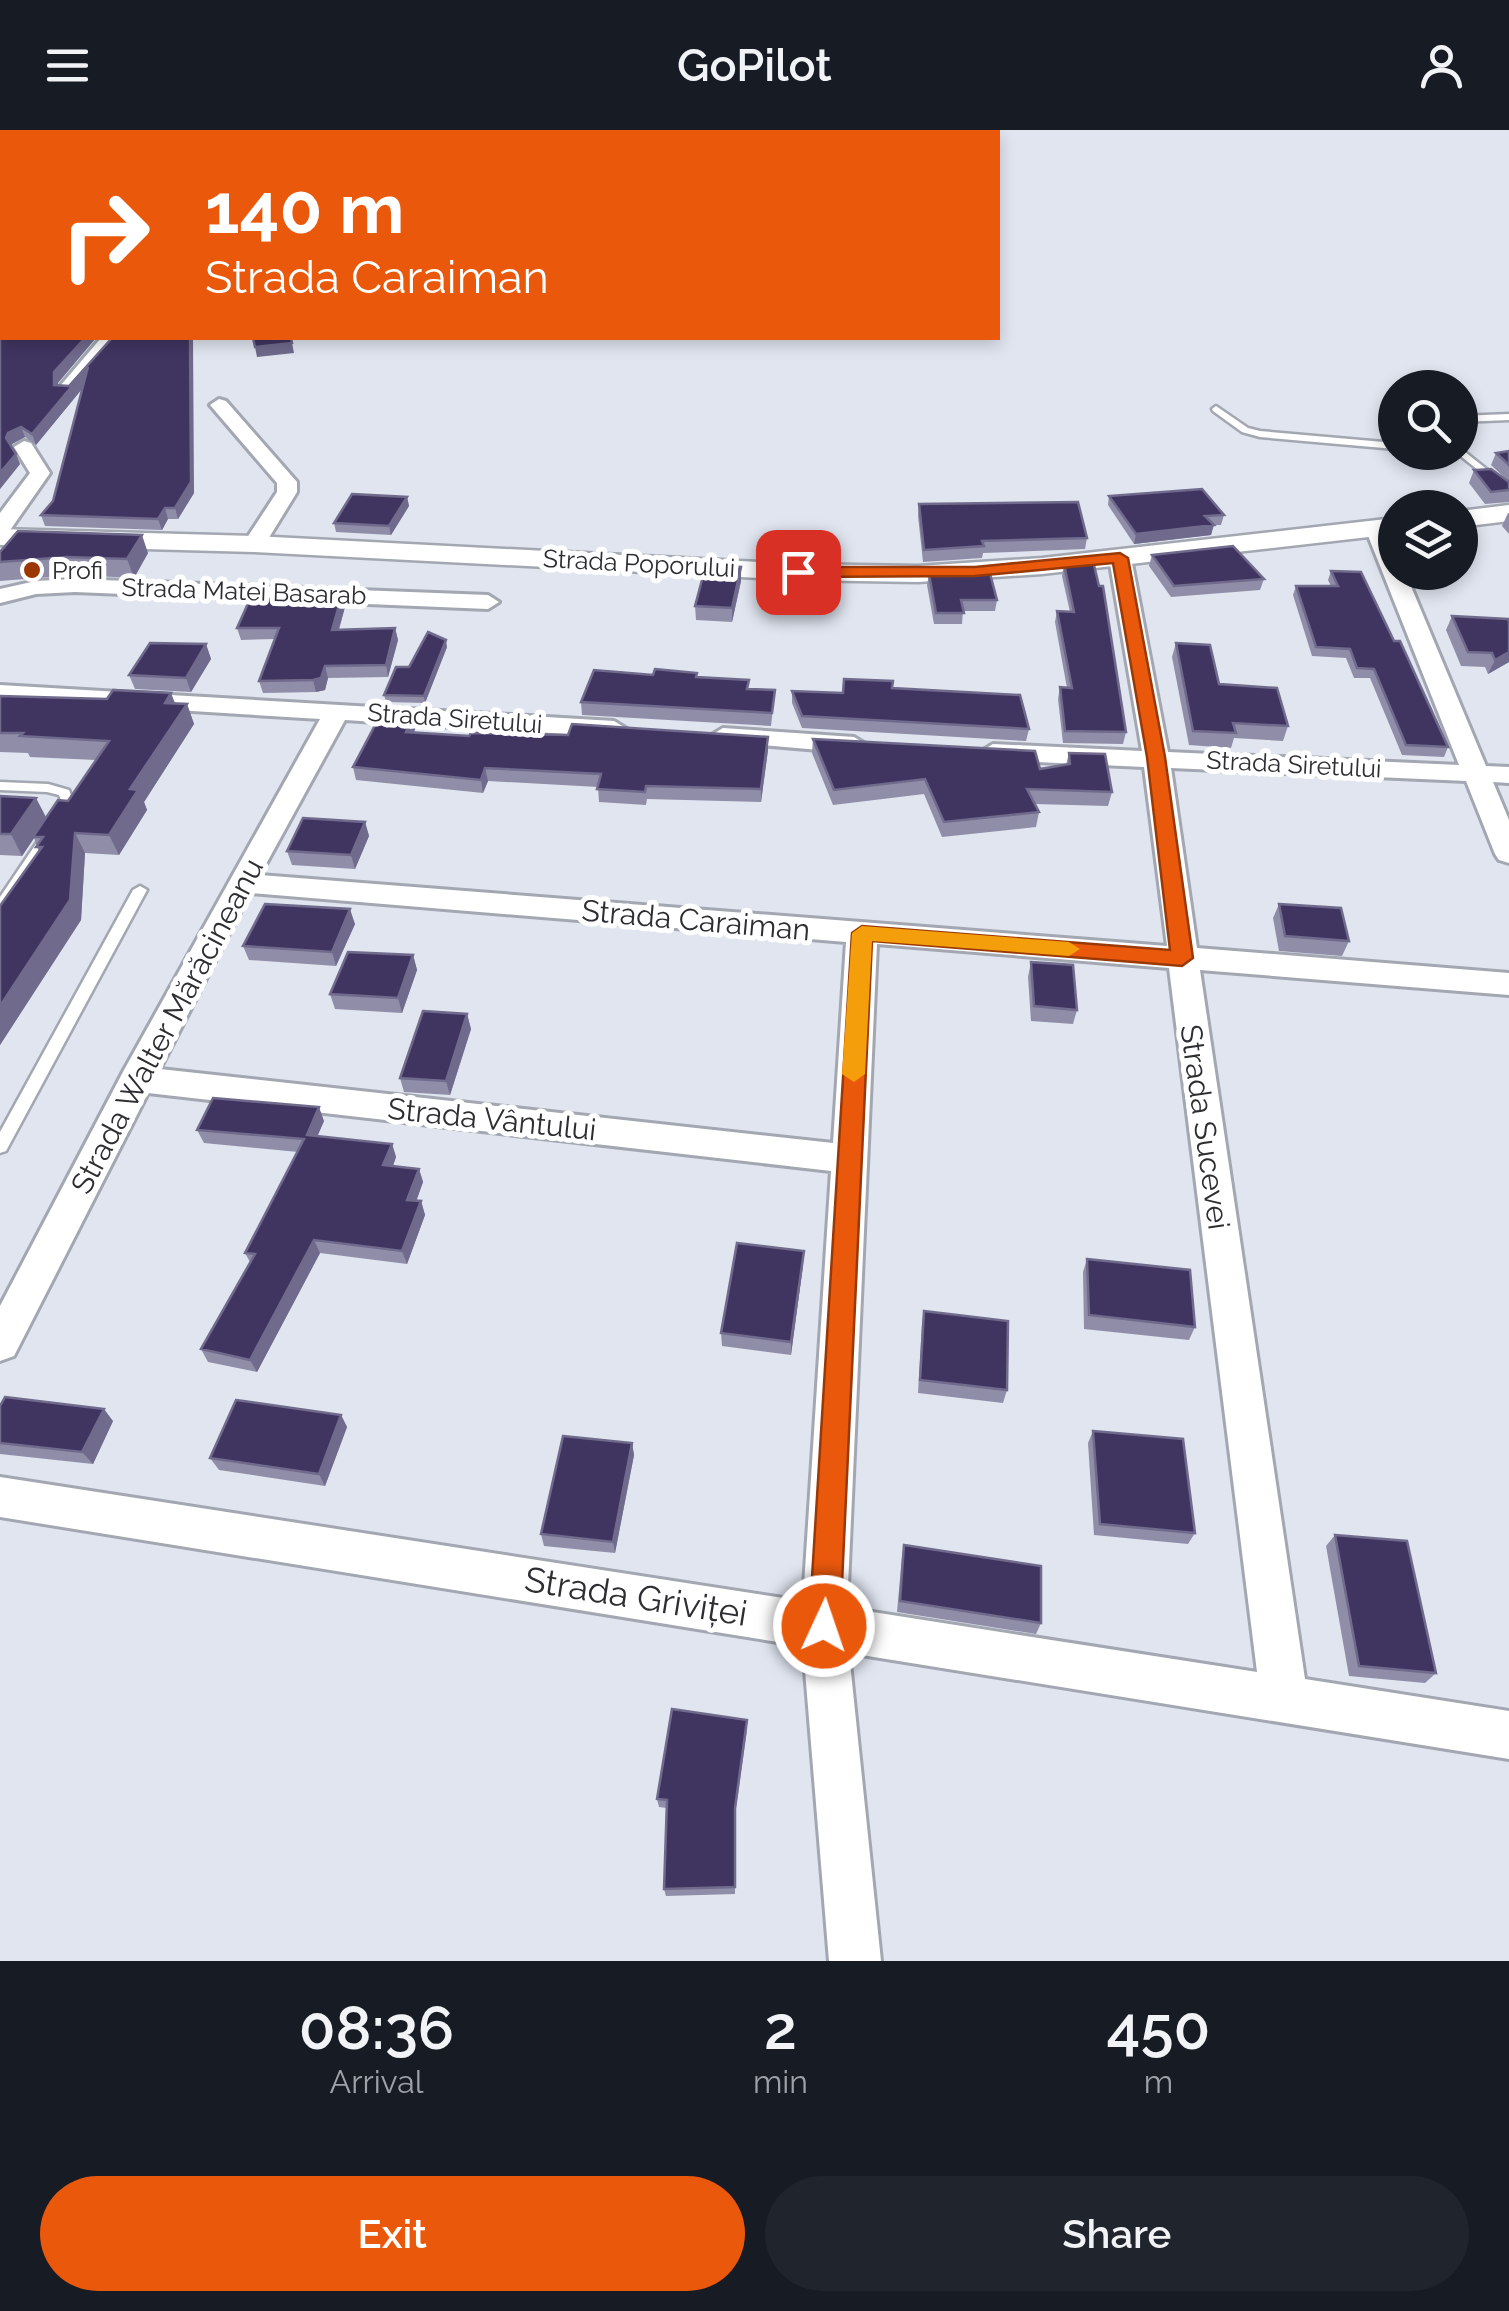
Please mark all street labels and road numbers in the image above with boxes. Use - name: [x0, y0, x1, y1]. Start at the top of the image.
- street label: Strada Poporului: [542, 543, 736, 583]
- street label: Strada Matei Basarab: [121, 572, 367, 610]
- street label: Strada Siretului: [367, 697, 543, 739]
- street label: Strada Siretului: [1206, 744, 1382, 784]
- street label: Strada Walter Mărăcineanu: [64, 852, 270, 1200]
- street label: Strada Caraiman: [580, 893, 812, 947]
- street label: Strada Sucevei: [1173, 1022, 1237, 1232]
- street label: Strada Vântului: [386, 1091, 598, 1147]
- street label: Strada Griviței: [522, 1558, 750, 1634]

